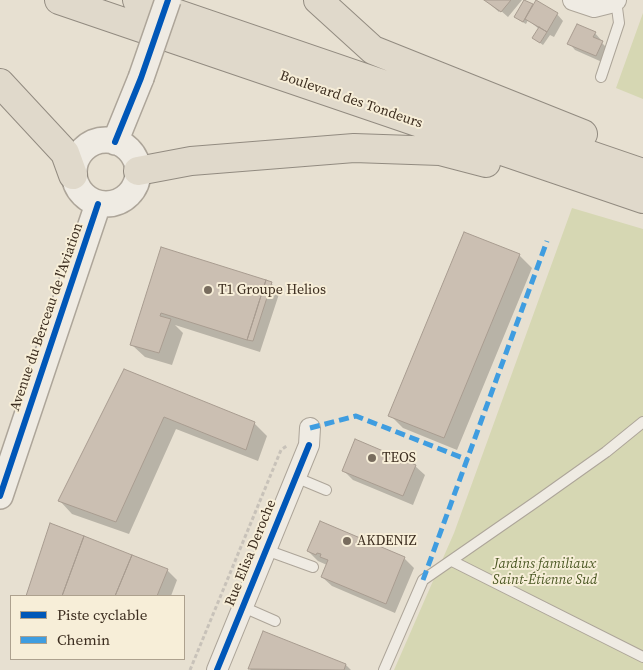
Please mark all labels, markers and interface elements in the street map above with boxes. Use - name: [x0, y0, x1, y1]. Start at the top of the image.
- street label: Boulevard des Tondeurs: [277, 68, 425, 132]
- street label: Avenue du Berceau de l'Aviation: [7, 221, 87, 413]
- place label: T1 Groupe Helios: [218, 282, 326, 298]
- marker: T1 Groupe Helios: [202, 284, 214, 296]
- place label: TEOS: [382, 450, 416, 466]
- marker: TEOS: [366, 452, 378, 464]
- street label: Rue Elisa Deroche: [222, 497, 280, 609]
- place label: AKDENIZ: [357, 533, 417, 549]
- marker: AKDENIZ: [341, 535, 353, 547]
- park label: Jardins familiaux Saint-Étienne Sud: [493, 556, 597, 588]
- legend: [10, 595, 185, 660]
- text: Piste cyclable: [57, 604, 147, 625]
- text: Chemin: [57, 629, 110, 650]

